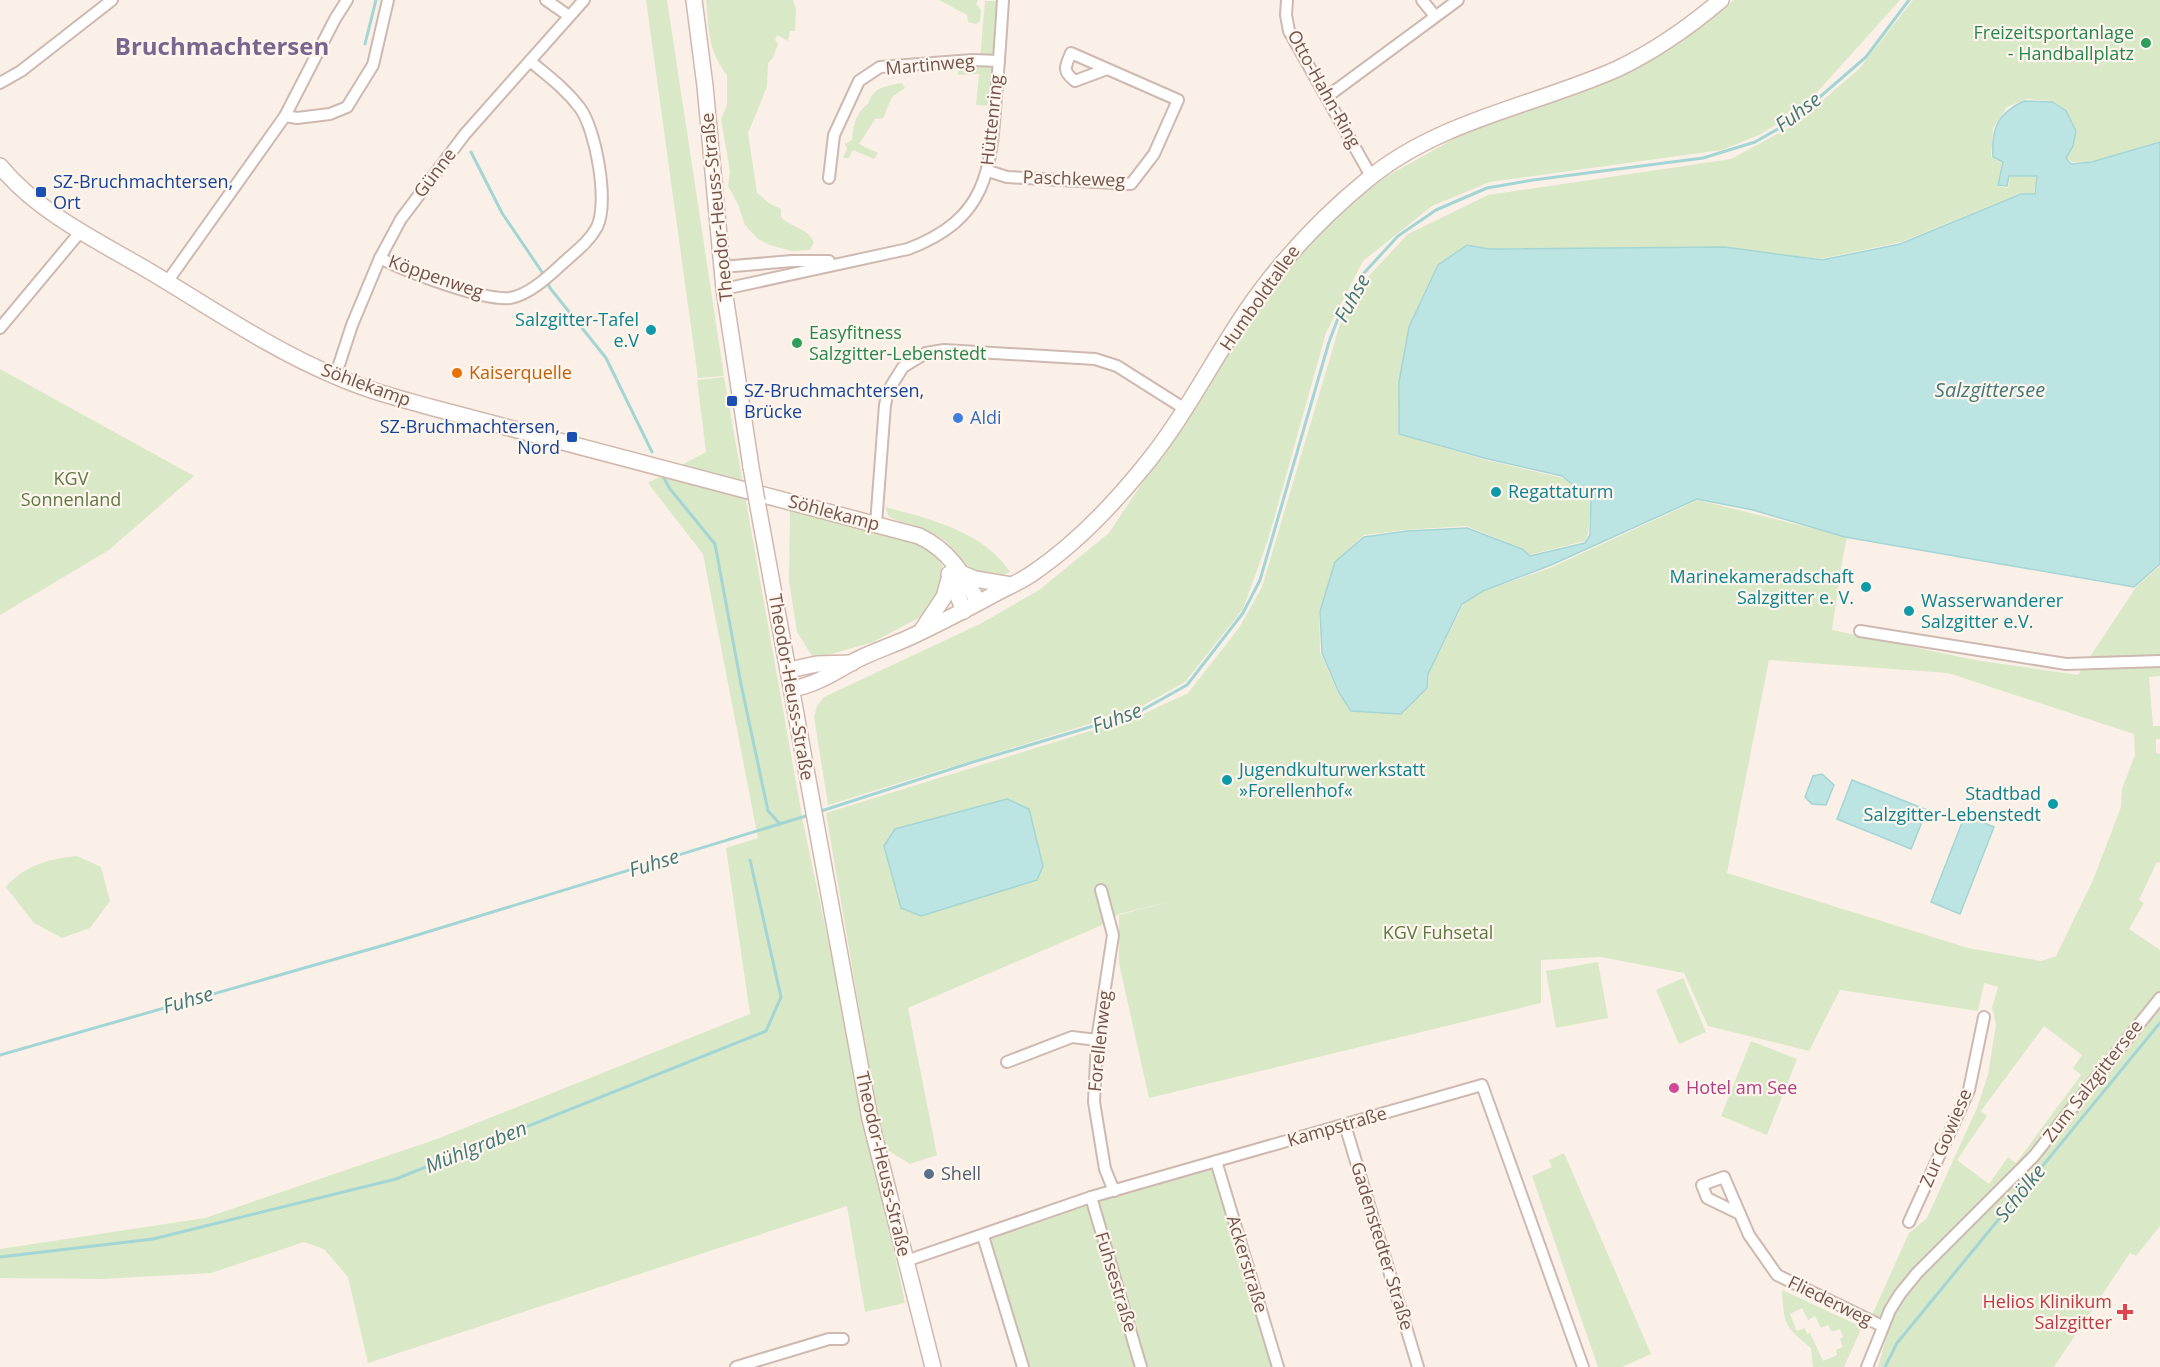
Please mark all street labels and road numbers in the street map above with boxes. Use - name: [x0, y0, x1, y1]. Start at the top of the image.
- street label: Otto-Hahn-Ring: [1283, 25, 1367, 152]
- street label: Martinweg: [884, 48, 976, 80]
- street label: Hüttenring: [974, 73, 1008, 166]
- street label: Theodor-Heuss-Straße: [694, 112, 738, 302]
- street label: Günne: [408, 143, 461, 202]
- street label: Paschkeweg: [1022, 164, 1126, 192]
- street label: Humboldtallee: [1214, 240, 1305, 355]
- street label: Köppenweg: [386, 249, 487, 304]
- street label: Söhlekamp: [318, 357, 414, 411]
- street label: Söhlekamp: [786, 488, 883, 536]
- street label: Theodor-Heuss-Straße: [764, 592, 820, 782]
- street label: Forellenweg: [1082, 989, 1116, 1093]
- street label: Zum Salzgittersee: [2037, 1014, 2148, 1146]
- street label: Theodor-Heuss-Straße: [851, 1069, 917, 1259]
- street label: Zur Gowiese: [1914, 1085, 1977, 1190]
- street label: Kampstraße: [1284, 1100, 1389, 1152]
- street label: Gadenstedter Straße: [1346, 1159, 1420, 1333]
- street label: Ackerstraße: [1222, 1212, 1274, 1315]
- street label: Fuhsestraße: [1090, 1229, 1144, 1335]
- street label: Fliederweg: [1784, 1269, 1877, 1331]

